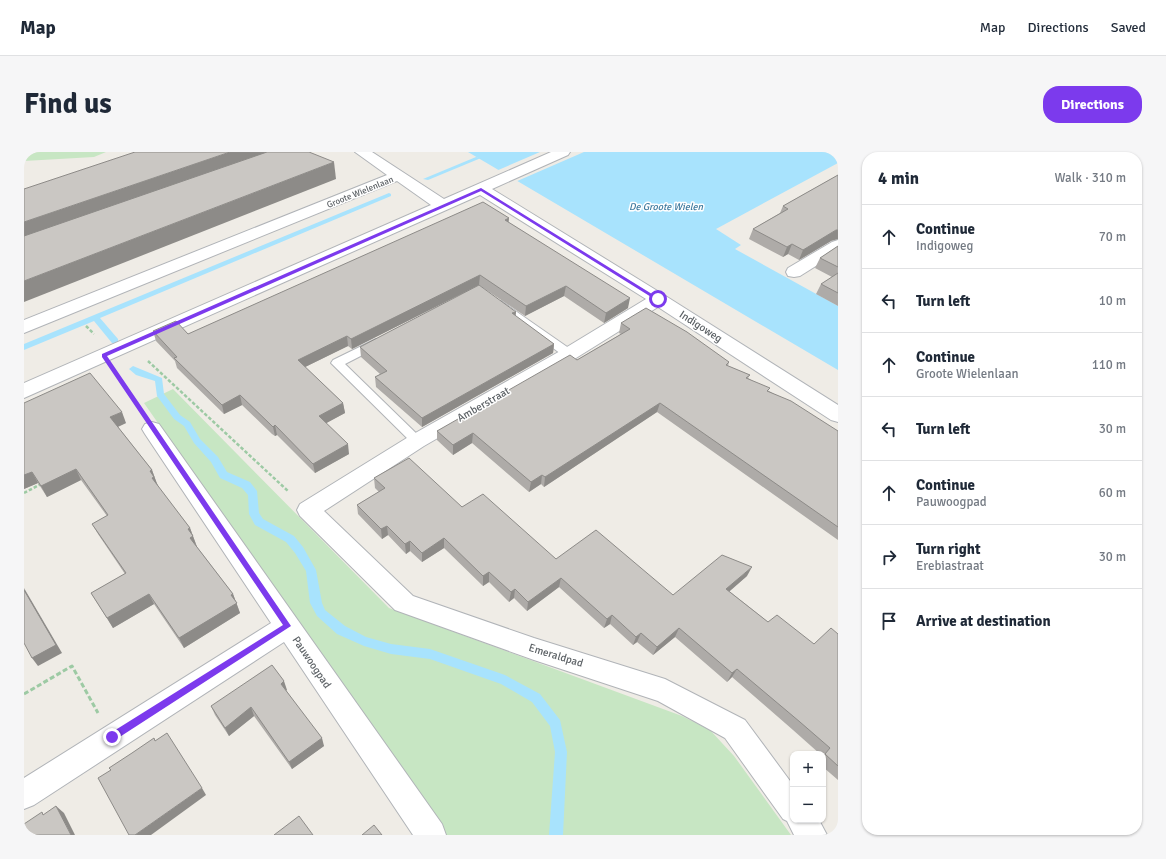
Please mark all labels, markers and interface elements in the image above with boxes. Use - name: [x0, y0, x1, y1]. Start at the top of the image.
- text: Map: [20, 16, 56, 40]
- text: Map: [980, 19, 1006, 36]
- text: Directions: [1028, 19, 1089, 36]
- text: Saved: [1111, 19, 1146, 36]
- button: Directions: [1043, 86, 1142, 123]
- text: Find us: [24, 87, 112, 121]
- text: 4 min: [878, 168, 919, 189]
- text: Walk · 310 m: [1055, 170, 1126, 186]
- street label: Groote Wielenlaan: [325, 174, 395, 211]
- water label: De Groote Wielen: [629, 201, 704, 213]
- text: Continue: [916, 220, 975, 238]
- icon: ahead: [878, 226, 900, 248]
- text: 70 m: [1099, 229, 1126, 245]
- text: Indigoweg: [916, 238, 973, 254]
- route start: [649, 290, 667, 308]
- icon: left: [878, 290, 900, 312]
- text: Turn left: [916, 292, 970, 310]
- text: 10 m: [1099, 293, 1126, 309]
- street label: Indigoweg: [677, 308, 725, 345]
- text: Continue: [916, 348, 975, 366]
- icon: ahead: [878, 354, 900, 376]
- text: 110 m: [1092, 357, 1126, 373]
- text: Groote Wielenlaan: [916, 366, 1019, 382]
- street label: Amberstraat: [455, 384, 512, 425]
- icon: left: [878, 418, 900, 440]
- text: Turn left: [916, 420, 970, 438]
- text: 30 m: [1099, 421, 1126, 437]
- text: Continue: [916, 476, 975, 494]
- icon: ahead: [878, 482, 900, 504]
- text: 60 m: [1099, 485, 1126, 501]
- text: Pauwoogpad: [916, 494, 987, 510]
- text: Turn right: [916, 540, 981, 558]
- icon: right: [878, 546, 900, 568]
- text: 30 m: [1099, 549, 1126, 565]
- text: Erebiastraat: [916, 558, 984, 574]
- icon: arrive: [878, 610, 900, 632]
- text: Arrive at destination: [916, 612, 1051, 630]
- street label: Pauwoogpad: [289, 634, 334, 691]
- street label: Emeraldpad: [527, 641, 585, 670]
- route end: [103, 728, 121, 746]
- map controls: [790, 751, 826, 823]
- button: +: [790, 751, 826, 787]
- button: −: [790, 787, 826, 823]

